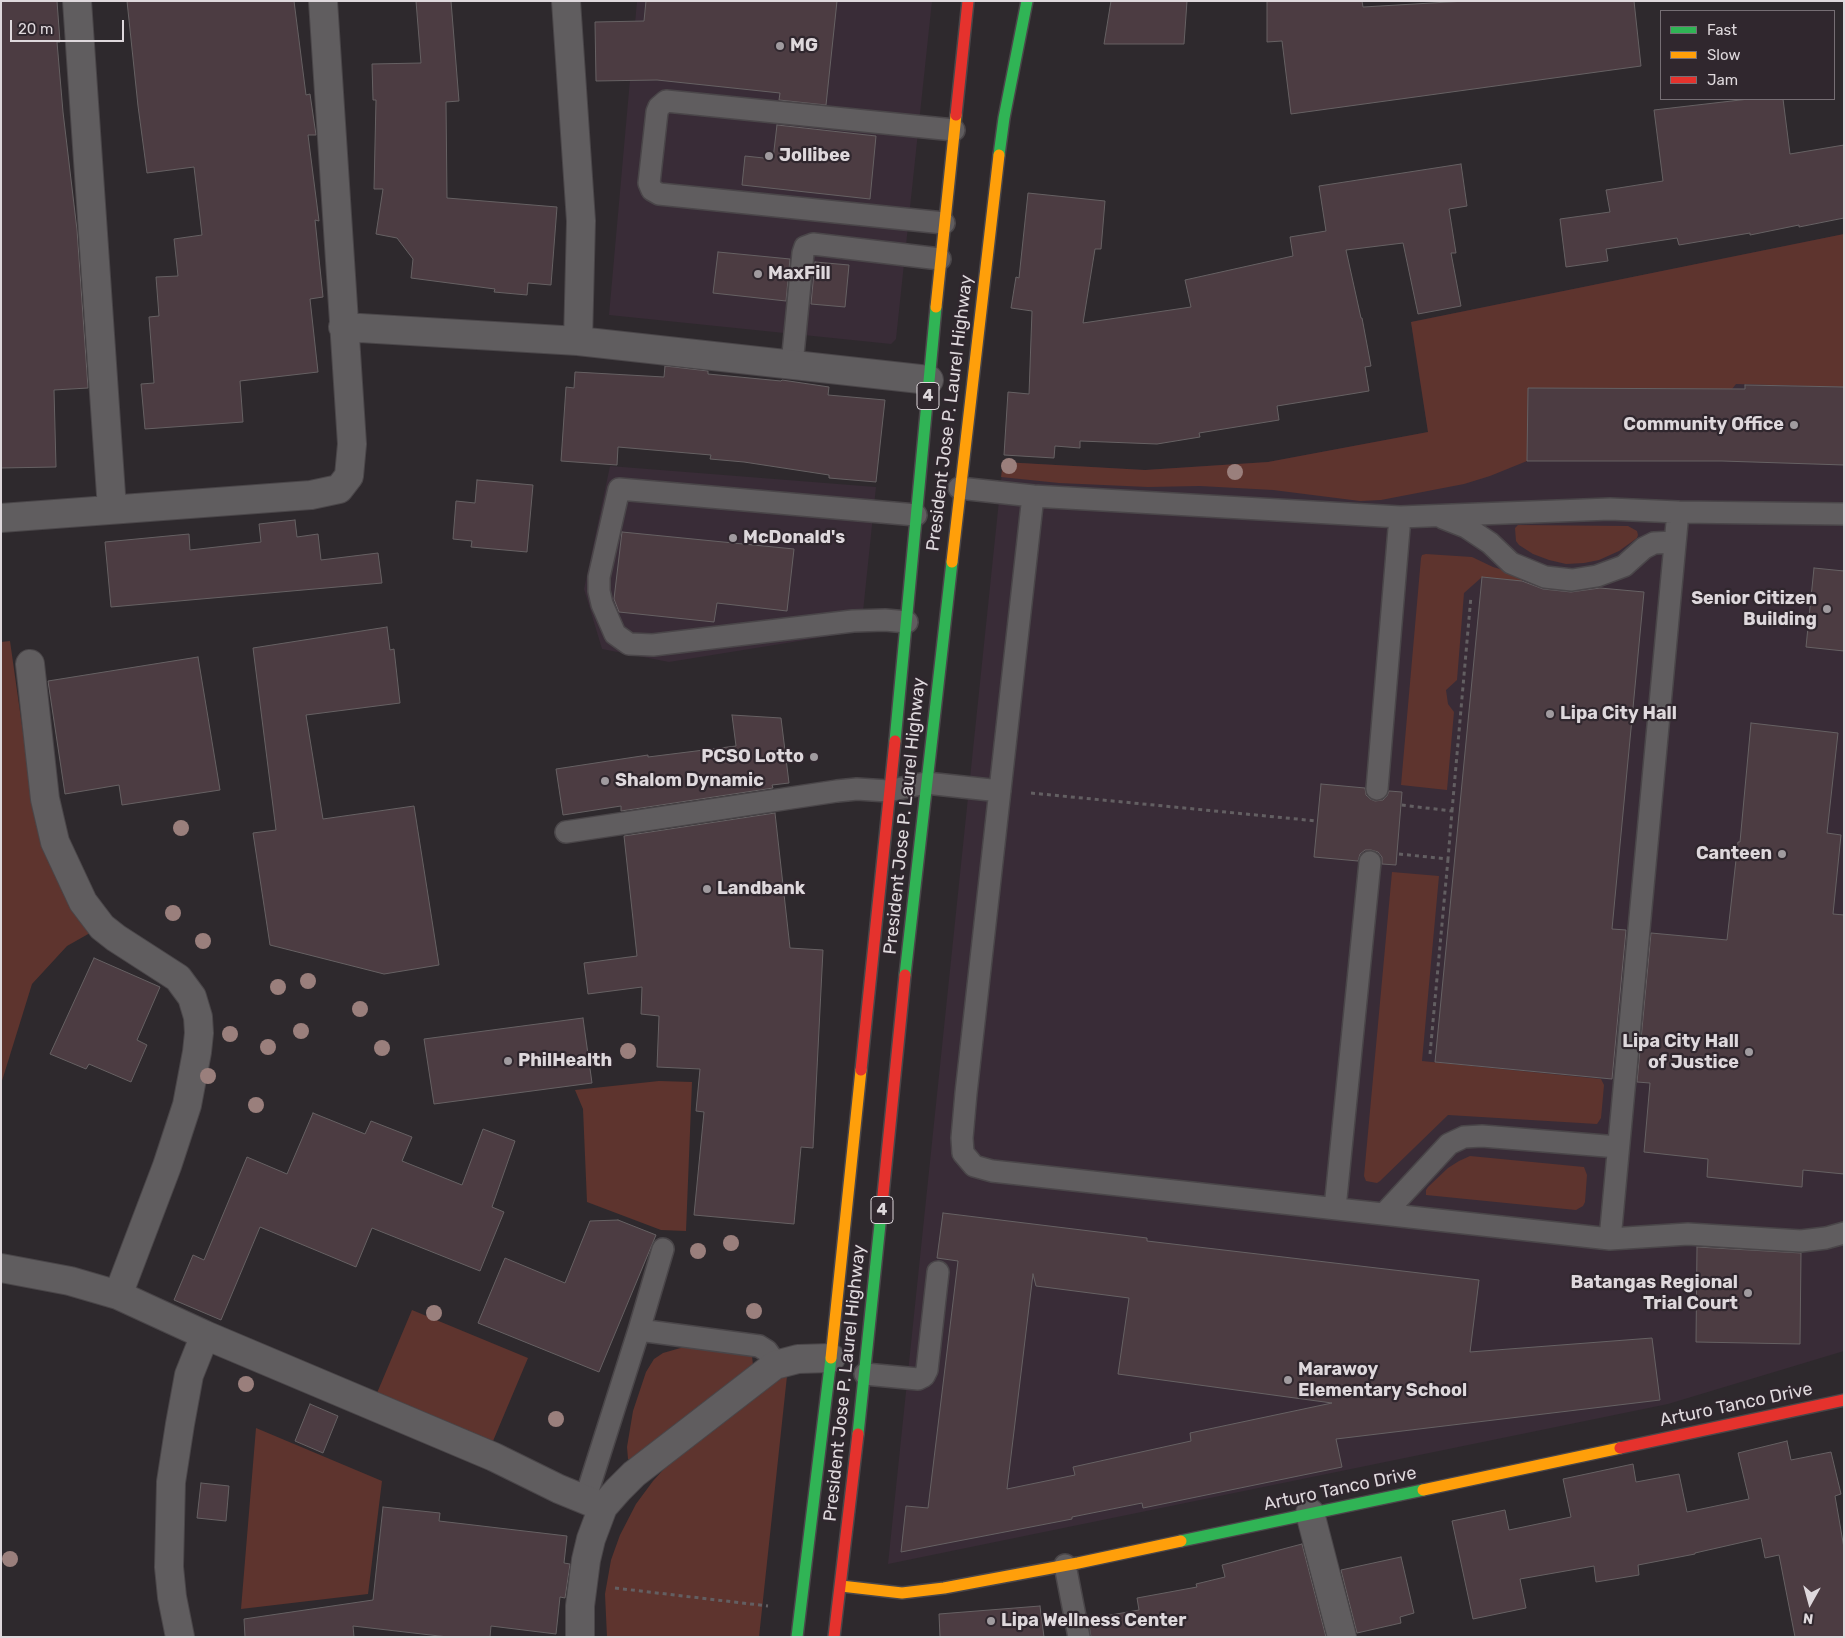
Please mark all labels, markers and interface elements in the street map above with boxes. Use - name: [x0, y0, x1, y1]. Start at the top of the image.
- scale bar: [12, 10, 126, 42]
- legend: [1660, 10, 1835, 100]
- text: 20 m: [18, 20, 53, 38]
- text: Fast: [1707, 21, 1737, 39]
- place label: MG: [790, 35, 818, 57]
- marker: MG: [774, 40, 786, 52]
- text: Slow: [1707, 46, 1740, 64]
- text: Jam: [1707, 71, 1738, 89]
- place label: Jollibee: [779, 145, 850, 167]
- marker: Jollibee: [763, 150, 775, 162]
- place label: MaxFill: [768, 263, 831, 285]
- marker: MaxFill: [752, 268, 764, 280]
- street label: President Jose P. Laurel Highway: [922, 273, 978, 553]
- road number: 4: [917, 382, 939, 410]
- place label: Community Office: [1623, 414, 1784, 436]
- marker: Community Office: [1788, 419, 1800, 431]
- place label: McDonald's: [743, 527, 845, 549]
- marker: McDonald's: [727, 532, 739, 544]
- place label: Senior Citizen Building: [1691, 588, 1817, 630]
- marker: Senior Citizen Building: [1821, 603, 1833, 615]
- street label: President Jose P. Laurel Highway: [880, 676, 930, 956]
- place label: Lipa City Hall: [1560, 703, 1677, 725]
- marker: Lipa City Hall: [1544, 708, 1556, 720]
- place label: PCSO Lotto: [701, 746, 804, 768]
- marker: PCSO Lotto: [808, 751, 820, 763]
- place label: Shalom Dynamic: [615, 770, 764, 792]
- marker: Shalom Dynamic: [599, 775, 611, 787]
- place label: Canteen: [1696, 843, 1772, 865]
- marker: Canteen: [1776, 848, 1788, 860]
- place label: Landbank: [717, 878, 805, 900]
- marker: Landbank: [701, 883, 713, 895]
- place label: Lipa City Hall of Justice: [1622, 1031, 1739, 1074]
- marker: Lipa City Hall of Justice: [1743, 1046, 1755, 1058]
- place label: PhilHealth: [518, 1050, 612, 1072]
- marker: PhilHealth: [502, 1055, 514, 1067]
- road number: 4: [871, 1196, 893, 1224]
- street label: President Jose P. Laurel Highway: [820, 1243, 870, 1523]
- place label: Batangas Regional Trial Court: [1570, 1272, 1738, 1315]
- marker: Batangas Regional Trial Court: [1742, 1287, 1754, 1299]
- place label: Marawoy Elementary School: [1298, 1359, 1467, 1402]
- marker: Marawoy Elementary School: [1282, 1374, 1294, 1386]
- street label: Arturo Tanco Drive: [1658, 1378, 1814, 1432]
- street label: Arturo Tanco Drive: [1262, 1462, 1418, 1516]
- north arrow: [1785, 1578, 1835, 1628]
- text: N: [1802, 1609, 1814, 1627]
- place label: Lipa Wellness Center: [1001, 1610, 1186, 1632]
- marker: Lipa Wellness Center: [985, 1615, 997, 1627]

